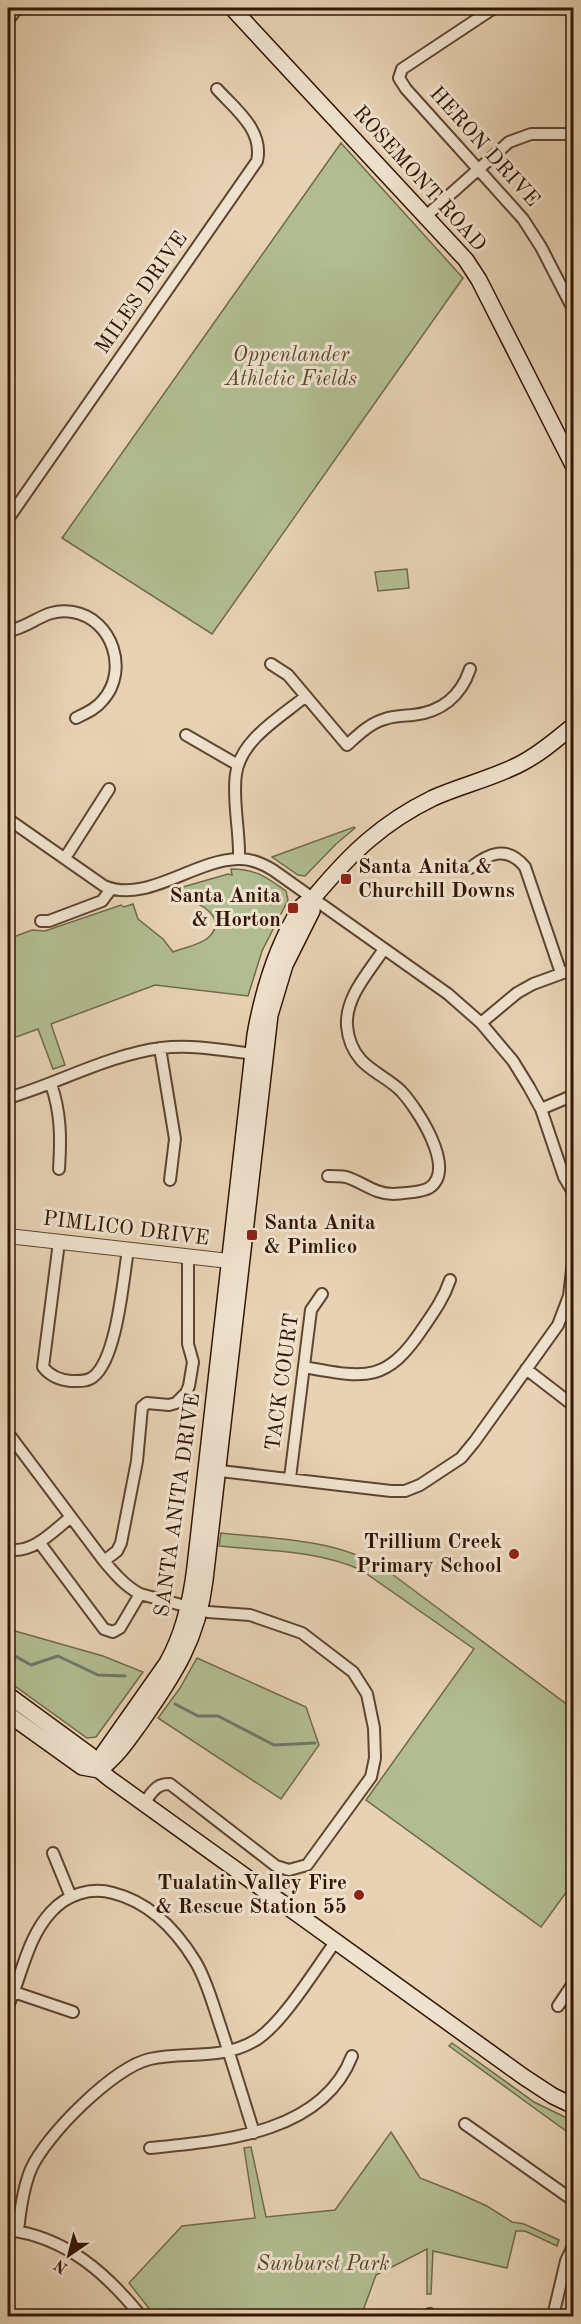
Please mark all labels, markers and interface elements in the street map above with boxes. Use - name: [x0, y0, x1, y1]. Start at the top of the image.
- street label: HERON DRIVE: [425, 83, 543, 211]
- street label: ROSEMONT ROAD: [348, 102, 490, 256]
- street label: MILES DRIVE: [92, 228, 192, 358]
- park label: Oppenlander Athletic Fields: [224, 345, 357, 390]
- place label: Santa Anita & Churchill Downs: [358, 857, 515, 902]
- marker: Santa Anita & Churchill Downs: [339, 872, 353, 886]
- place label: Santa Anita & Horton: [169, 886, 281, 931]
- marker: Santa Anita & Horton: [286, 901, 300, 915]
- street label: PIMLICO DRIVE: [42, 1208, 210, 1250]
- place label: Santa Anita & Pimlico: [264, 1213, 376, 1258]
- marker: Santa Anita & Pimlico: [245, 1228, 259, 1242]
- street label: TACK COURT: [263, 1312, 303, 1452]
- street label: SANTA ANITA DRIVE: [152, 1392, 204, 1618]
- place label: Trillium Creek Primary School: [356, 1532, 502, 1577]
- marker: Trillium Creek Primary School: [507, 1547, 521, 1561]
- place label: Tualatin Valley Fire & Rescue Station 55: [155, 1873, 347, 1918]
- marker: Tualatin Valley Fire & Rescue Station 55: [352, 1888, 366, 1902]
- north arrow: [39, 2225, 99, 2285]
- park label: Sunburst Park: [257, 2254, 389, 2275]
- text: N: [51, 2255, 71, 2276]

